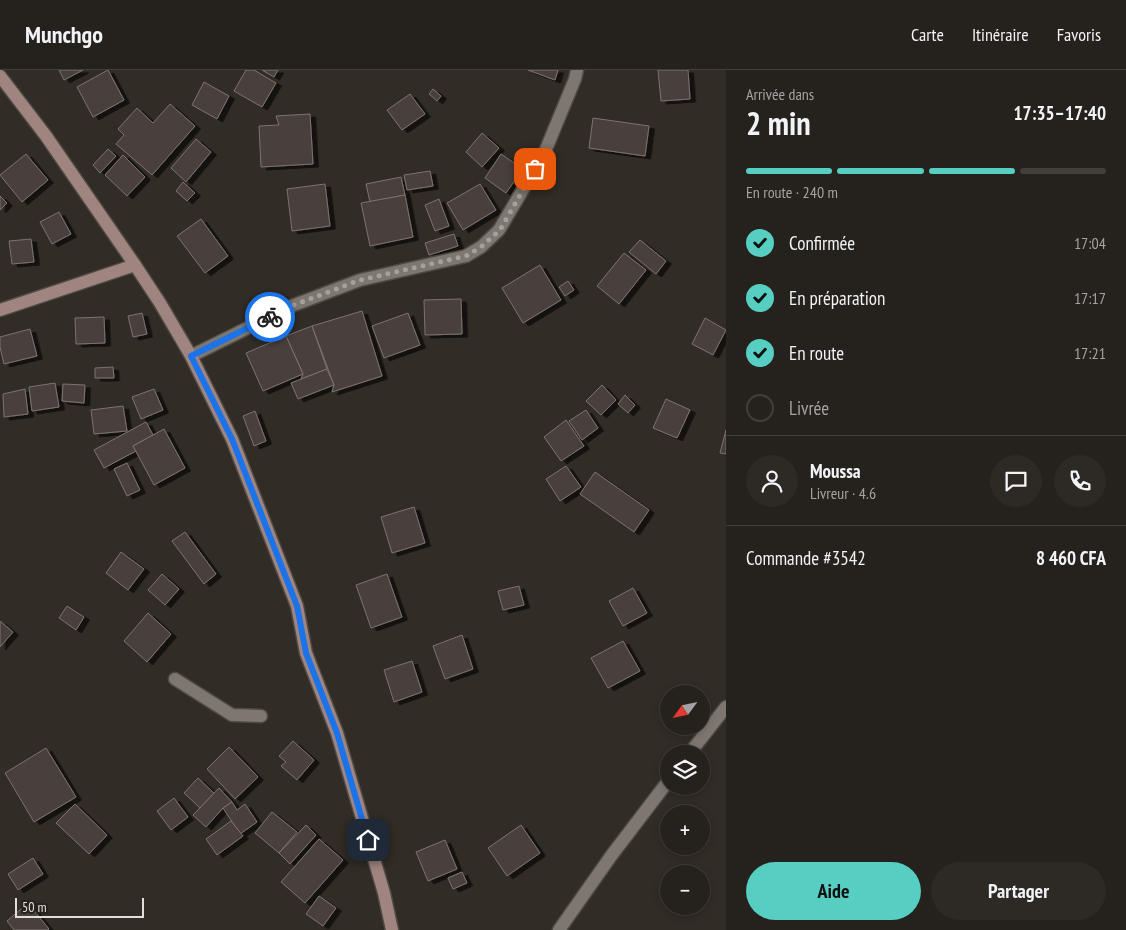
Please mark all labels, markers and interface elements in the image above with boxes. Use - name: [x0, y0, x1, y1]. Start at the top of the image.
- text: Munchgo: [25, 19, 103, 50]
- text: Carte: [911, 23, 944, 46]
- text: Itinéraire: [972, 23, 1029, 46]
- text: Favoris: [1057, 23, 1101, 46]
- text: Arrivée dans: [746, 84, 814, 104]
- text: 17:35–17:40: [1013, 101, 1106, 125]
- text: 2 min: [746, 102, 811, 144]
- pin: [514, 148, 556, 190]
- icon: bag: [521, 155, 549, 183]
- text: En route · 240 m: [746, 182, 838, 202]
- icon: check: [746, 229, 774, 257]
- text: Confirmée: [789, 231, 855, 255]
- text: 17:04: [1074, 233, 1106, 253]
- icon: check: [746, 284, 774, 312]
- text: En préparation: [789, 286, 885, 310]
- text: 17:17: [1074, 288, 1106, 308]
- courier: [245, 292, 295, 342]
- icon: bike: [256, 303, 284, 331]
- icon: check: [746, 339, 774, 367]
- text: En route: [789, 341, 844, 365]
- text: 17:21: [1074, 343, 1106, 363]
- text: Livrée: [789, 396, 829, 420]
- button: person: [746, 455, 798, 507]
- button: chat: [990, 455, 1042, 507]
- button: phone: [1054, 455, 1106, 507]
- text: Moussa: [810, 459, 861, 483]
- text: Livreur · 4.6: [810, 483, 876, 503]
- text: Commande #3542: [746, 546, 866, 570]
- text: 8 460 CFA: [1036, 546, 1106, 570]
- north arrow: [660, 685, 710, 735]
- map controls: [660, 685, 710, 915]
- button: layers: [660, 745, 710, 795]
- button: +: [660, 805, 710, 855]
- pin: [347, 819, 389, 861]
- icon: home: [354, 826, 382, 854]
- button: Aide: [746, 862, 921, 920]
- button: Partager: [931, 862, 1106, 920]
- button: −: [660, 865, 710, 915]
- scale bar: [15, 895, 144, 918]
- text: 50 m: [22, 898, 47, 916]

